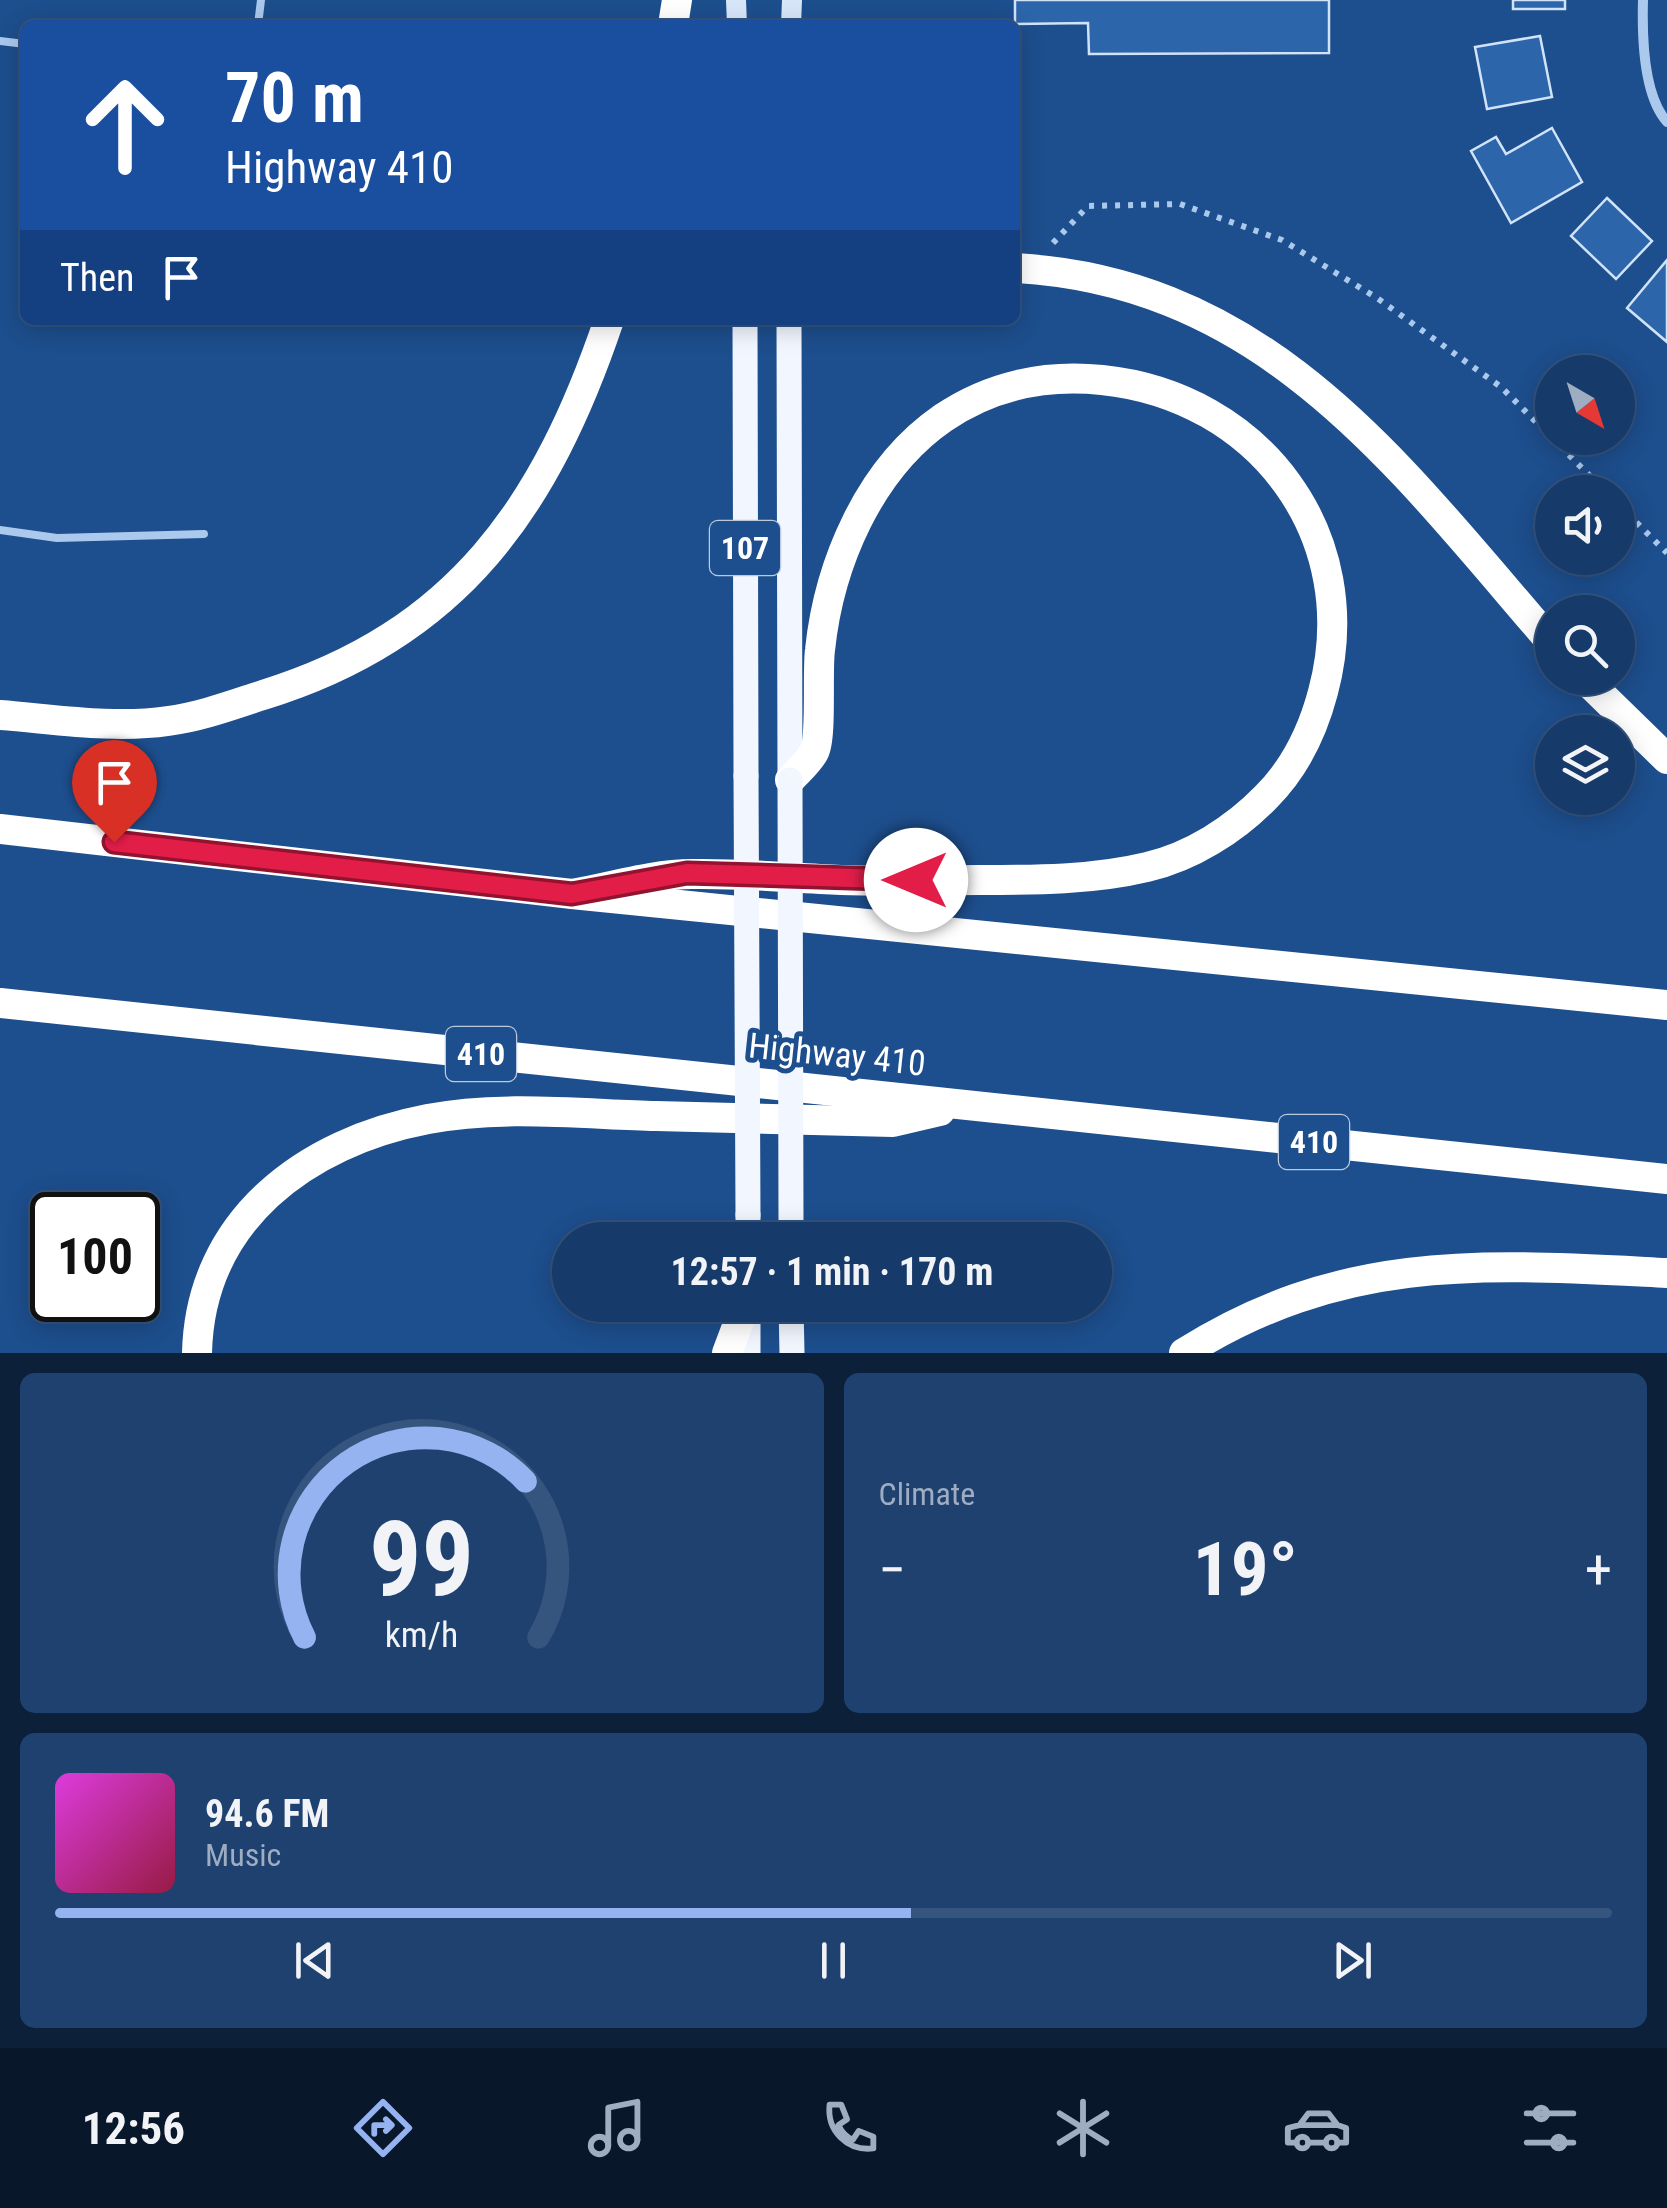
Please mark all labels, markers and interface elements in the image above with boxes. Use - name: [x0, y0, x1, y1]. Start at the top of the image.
- text: 70 m: [225, 57, 364, 139]
- icon: ahead: [60, 60, 190, 190]
- text: Highway 410: [225, 141, 453, 194]
- icon: arrive: [154, 250, 209, 305]
- text: Then: [60, 256, 134, 300]
- north arrow: [1535, 355, 1635, 455]
- map controls: [1535, 355, 1635, 815]
- button: sound: [1535, 475, 1635, 575]
- road number: 107: [710, 521, 780, 575]
- button: search: [1535, 595, 1635, 695]
- button: layers: [1535, 715, 1635, 815]
- pin: [72, 740, 157, 843]
- icon: arrive: [87, 755, 142, 810]
- position arrow: [864, 828, 968, 932]
- street label: Highway 410: [747, 1025, 927, 1085]
- road number: 410: [446, 1027, 516, 1081]
- road number: 410: [1279, 1115, 1349, 1169]
- speed limit sign: 100: [30, 1192, 160, 1322]
- text: 12:57 · 1 min · 170 m: [671, 1250, 993, 1294]
- text: Climate: [879, 1475, 975, 1513]
- text: 99: [369, 1499, 474, 1620]
- text: 19°: [1193, 1525, 1298, 1613]
- text: −: [879, 1538, 906, 1602]
- text: +: [1585, 1538, 1612, 1602]
- text: km/h: [385, 1614, 459, 1656]
- text: 94.6 FM: [205, 1792, 329, 1836]
- text: Music: [205, 1836, 281, 1874]
- icon: previous: [287, 1933, 342, 1988]
- icon: pause: [806, 1933, 861, 1988]
- icon: next: [1325, 1933, 1380, 1988]
- icon: directions: [348, 2093, 418, 2163]
- icon: music: [582, 2093, 652, 2163]
- icon: phone: [815, 2093, 885, 2163]
- icon: climate: [1048, 2093, 1118, 2163]
- icon: car: [1282, 2093, 1352, 2163]
- icon: filters: [1515, 2093, 1585, 2163]
- text: 12:56: [82, 2102, 185, 2155]

